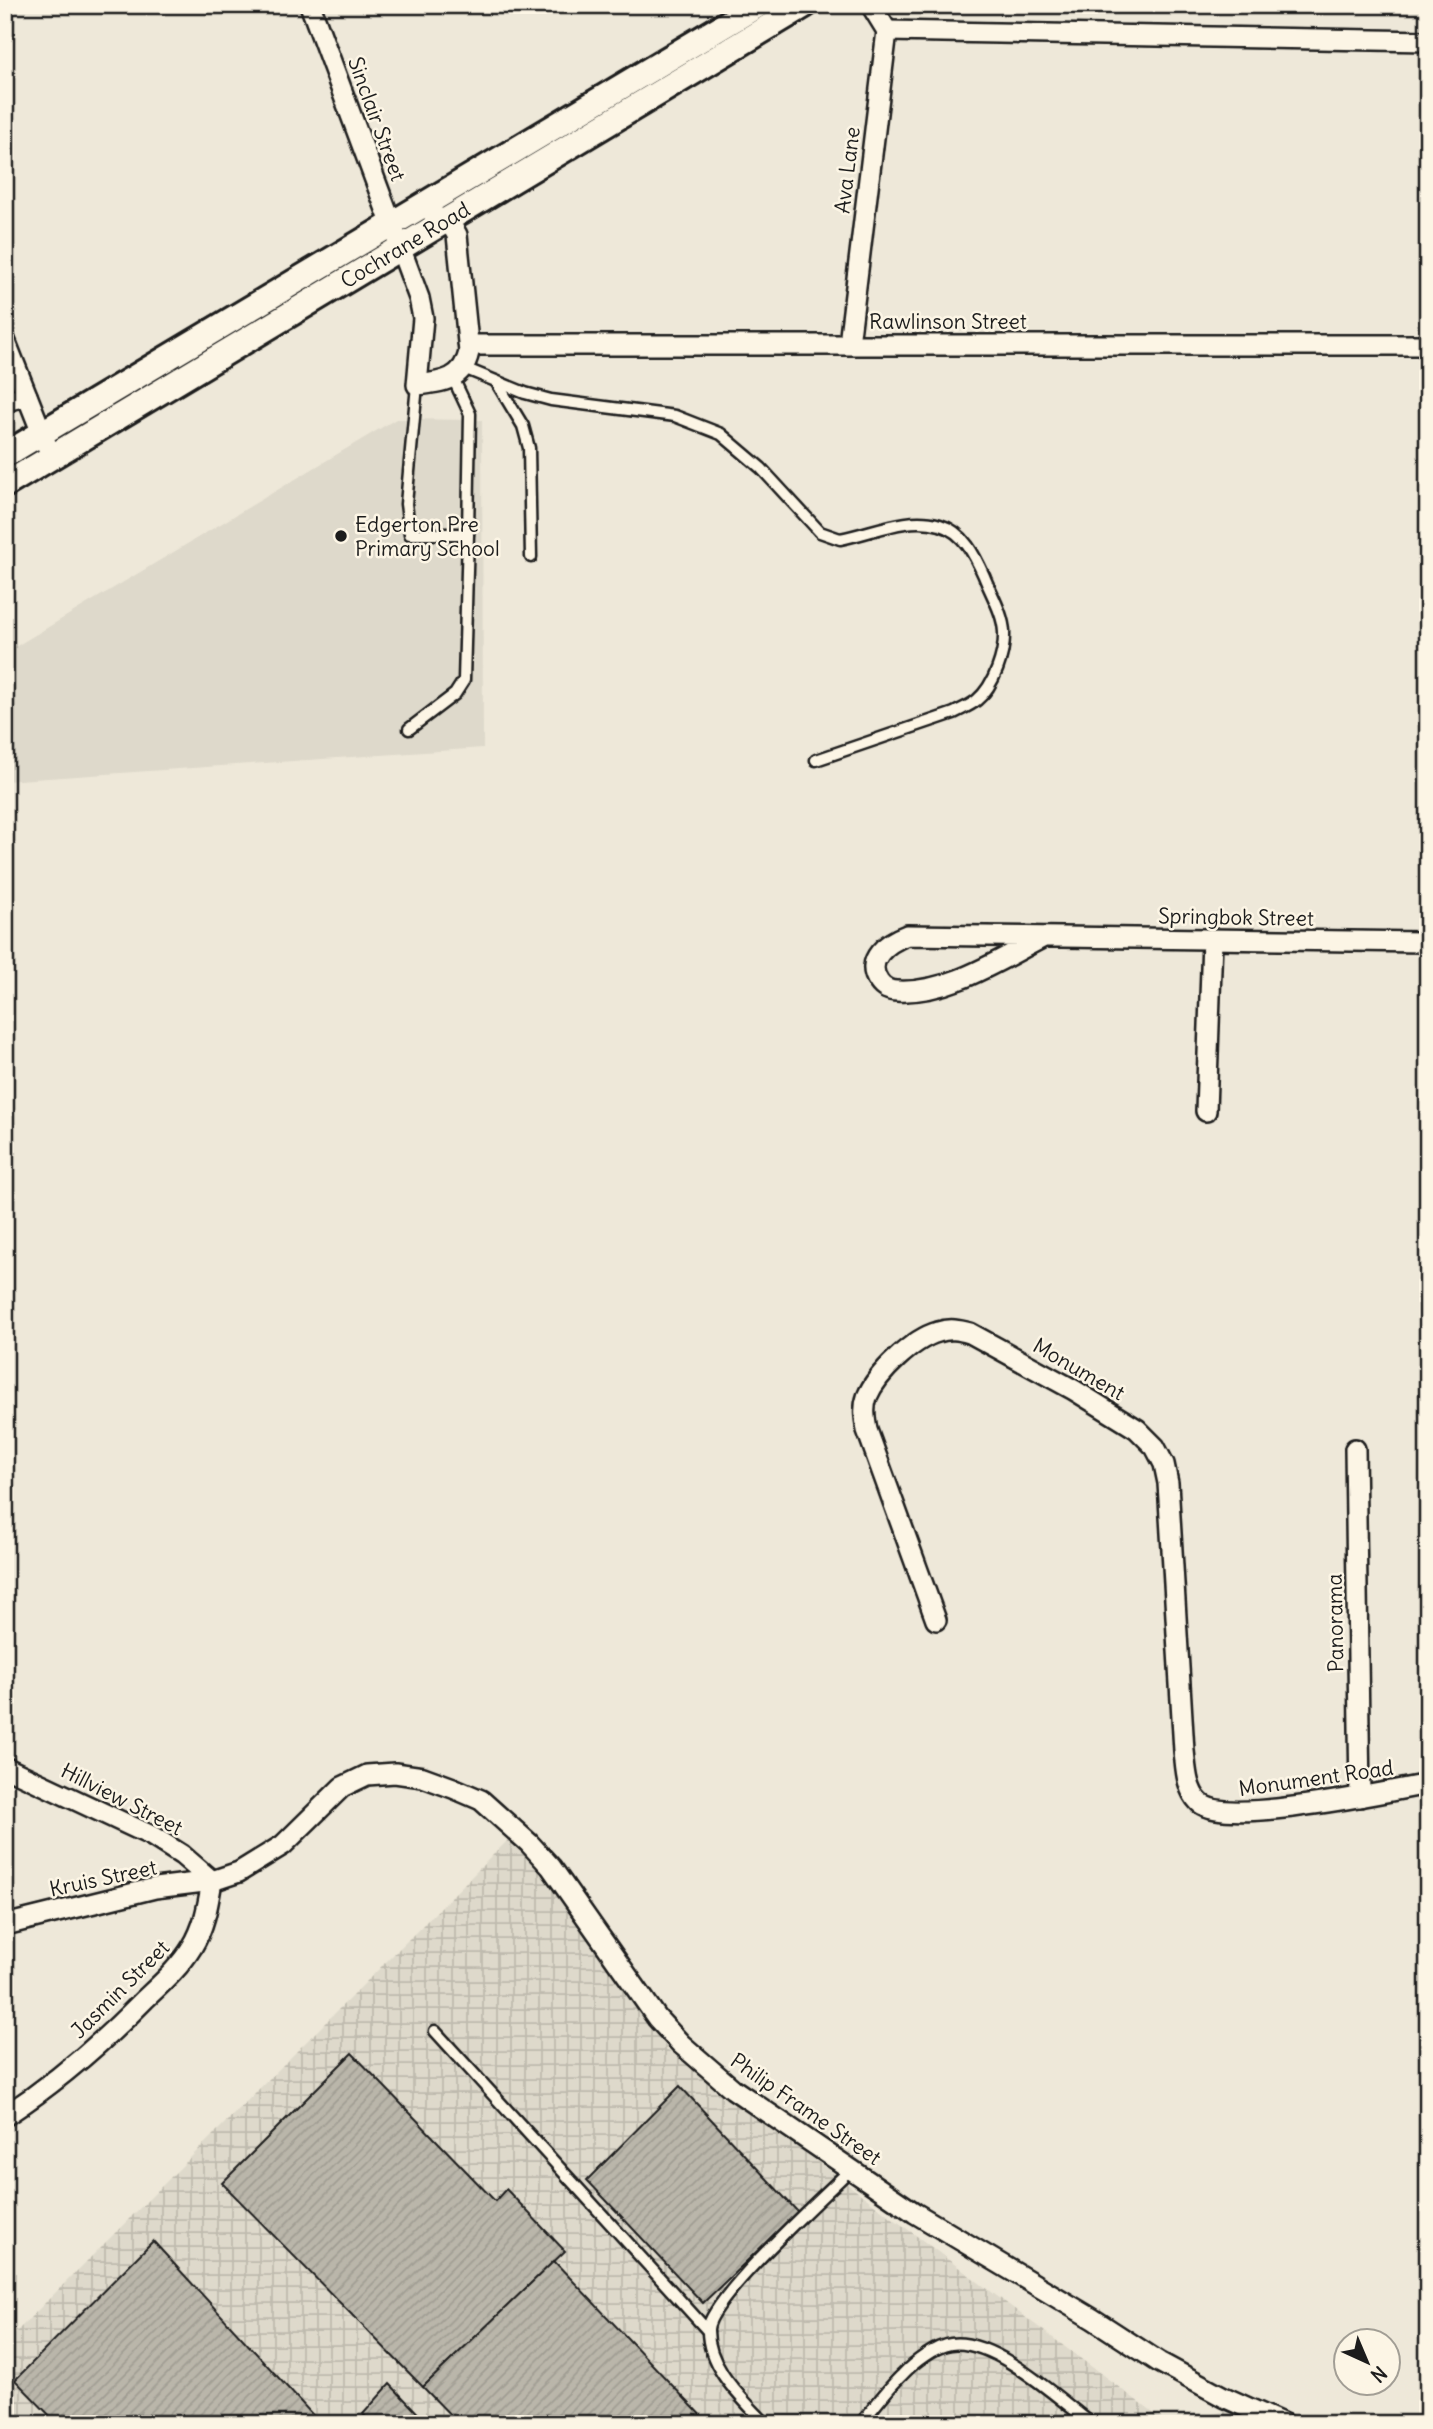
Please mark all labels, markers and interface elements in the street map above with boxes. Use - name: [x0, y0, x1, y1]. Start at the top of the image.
- street label: Sinclair Street: [342, 53, 412, 185]
- street label: Ava Lane: [828, 125, 866, 215]
- street label: Cochrane Road: [335, 196, 475, 294]
- street label: Rawlinson Street: [869, 308, 1027, 335]
- place label: Edgerton Pre Primary School: [355, 511, 500, 562]
- marker: Edgerton Pre Primary School: [333, 528, 349, 544]
- street label: Springbok Street: [1158, 902, 1314, 932]
- street label: Monument: [1028, 1332, 1130, 1406]
- street label: Panorama: [1321, 1573, 1349, 1673]
- street label: Monument Road: [1237, 1754, 1395, 1802]
- street label: Hillview Street: [57, 1757, 187, 1841]
- street label: Kruis Street: [47, 1853, 159, 1903]
- street label: Jasmin Street: [65, 1934, 175, 2044]
- street label: Philip Frame Street: [725, 2047, 887, 2171]
- north arrow: [1332, 2328, 1402, 2398]
- text: N: [1366, 2361, 1392, 2387]

